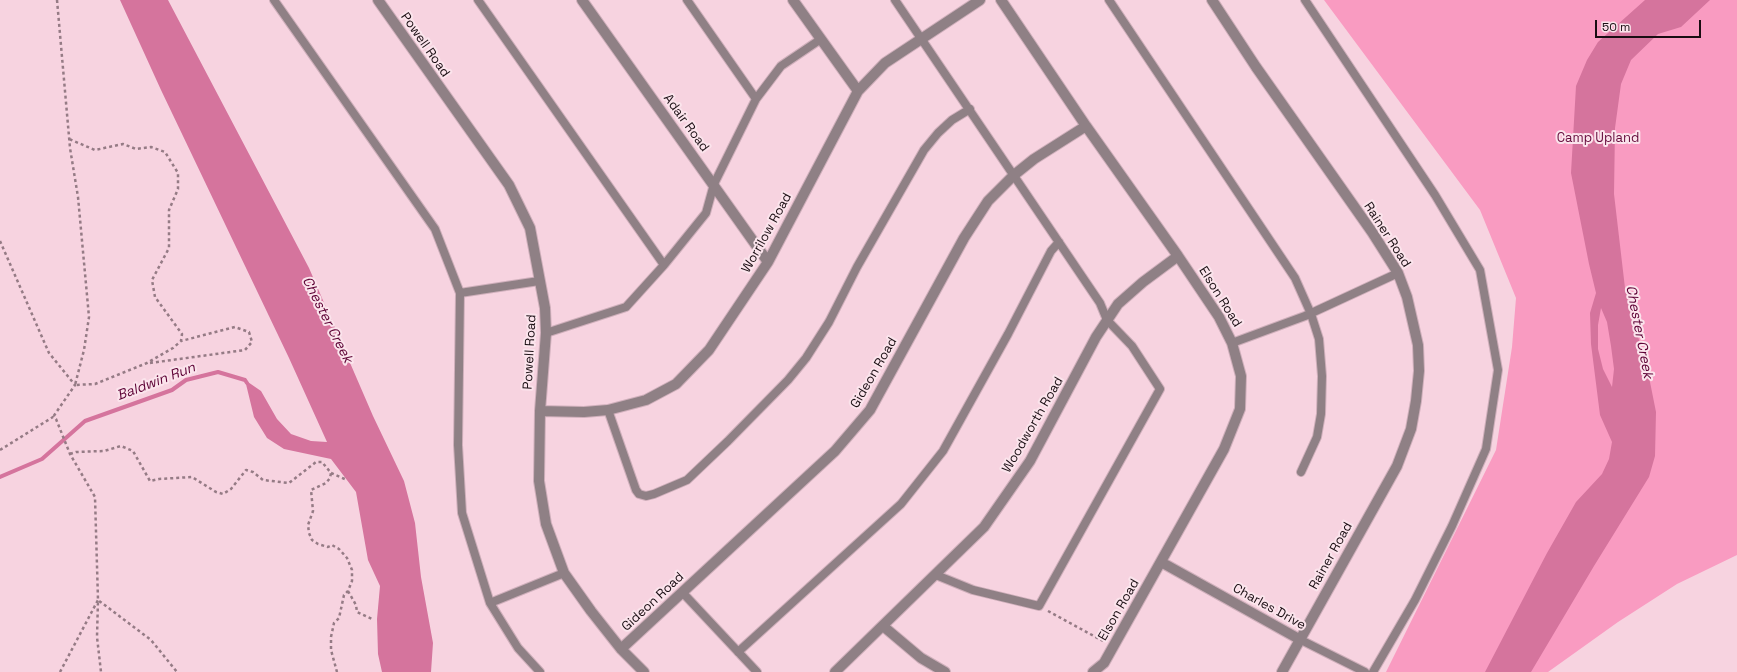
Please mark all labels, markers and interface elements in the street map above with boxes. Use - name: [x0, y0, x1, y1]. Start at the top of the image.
- street label: Powell Road: [397, 10, 453, 80]
- scale bar: [1597, 12, 1703, 38]
- text: 50 m: [1602, 19, 1630, 35]
- street label: Adair Road: [660, 91, 712, 155]
- park label: Camp Upland: [1557, 130, 1639, 146]
- street label: Worrilow Road: [739, 190, 795, 276]
- street label: Rainer Road: [1360, 199, 1414, 271]
- street label: Elson Road: [1195, 264, 1245, 330]
- water label: Chester Creek: [298, 274, 356, 366]
- water label: Chester Creek: [1622, 284, 1656, 380]
- street label: Powell Road: [520, 314, 540, 390]
- street label: Gideon Road: [847, 335, 901, 411]
- water label: Baldwin Run: [114, 359, 198, 405]
- street label: Woodworth Road: [999, 374, 1067, 476]
- street label: Rainer Road: [1306, 520, 1356, 592]
- street label: Gideon Road: [619, 569, 687, 635]
- street label: Elson Road: [1095, 576, 1143, 644]
- street label: Charles Drive: [1230, 581, 1308, 633]

